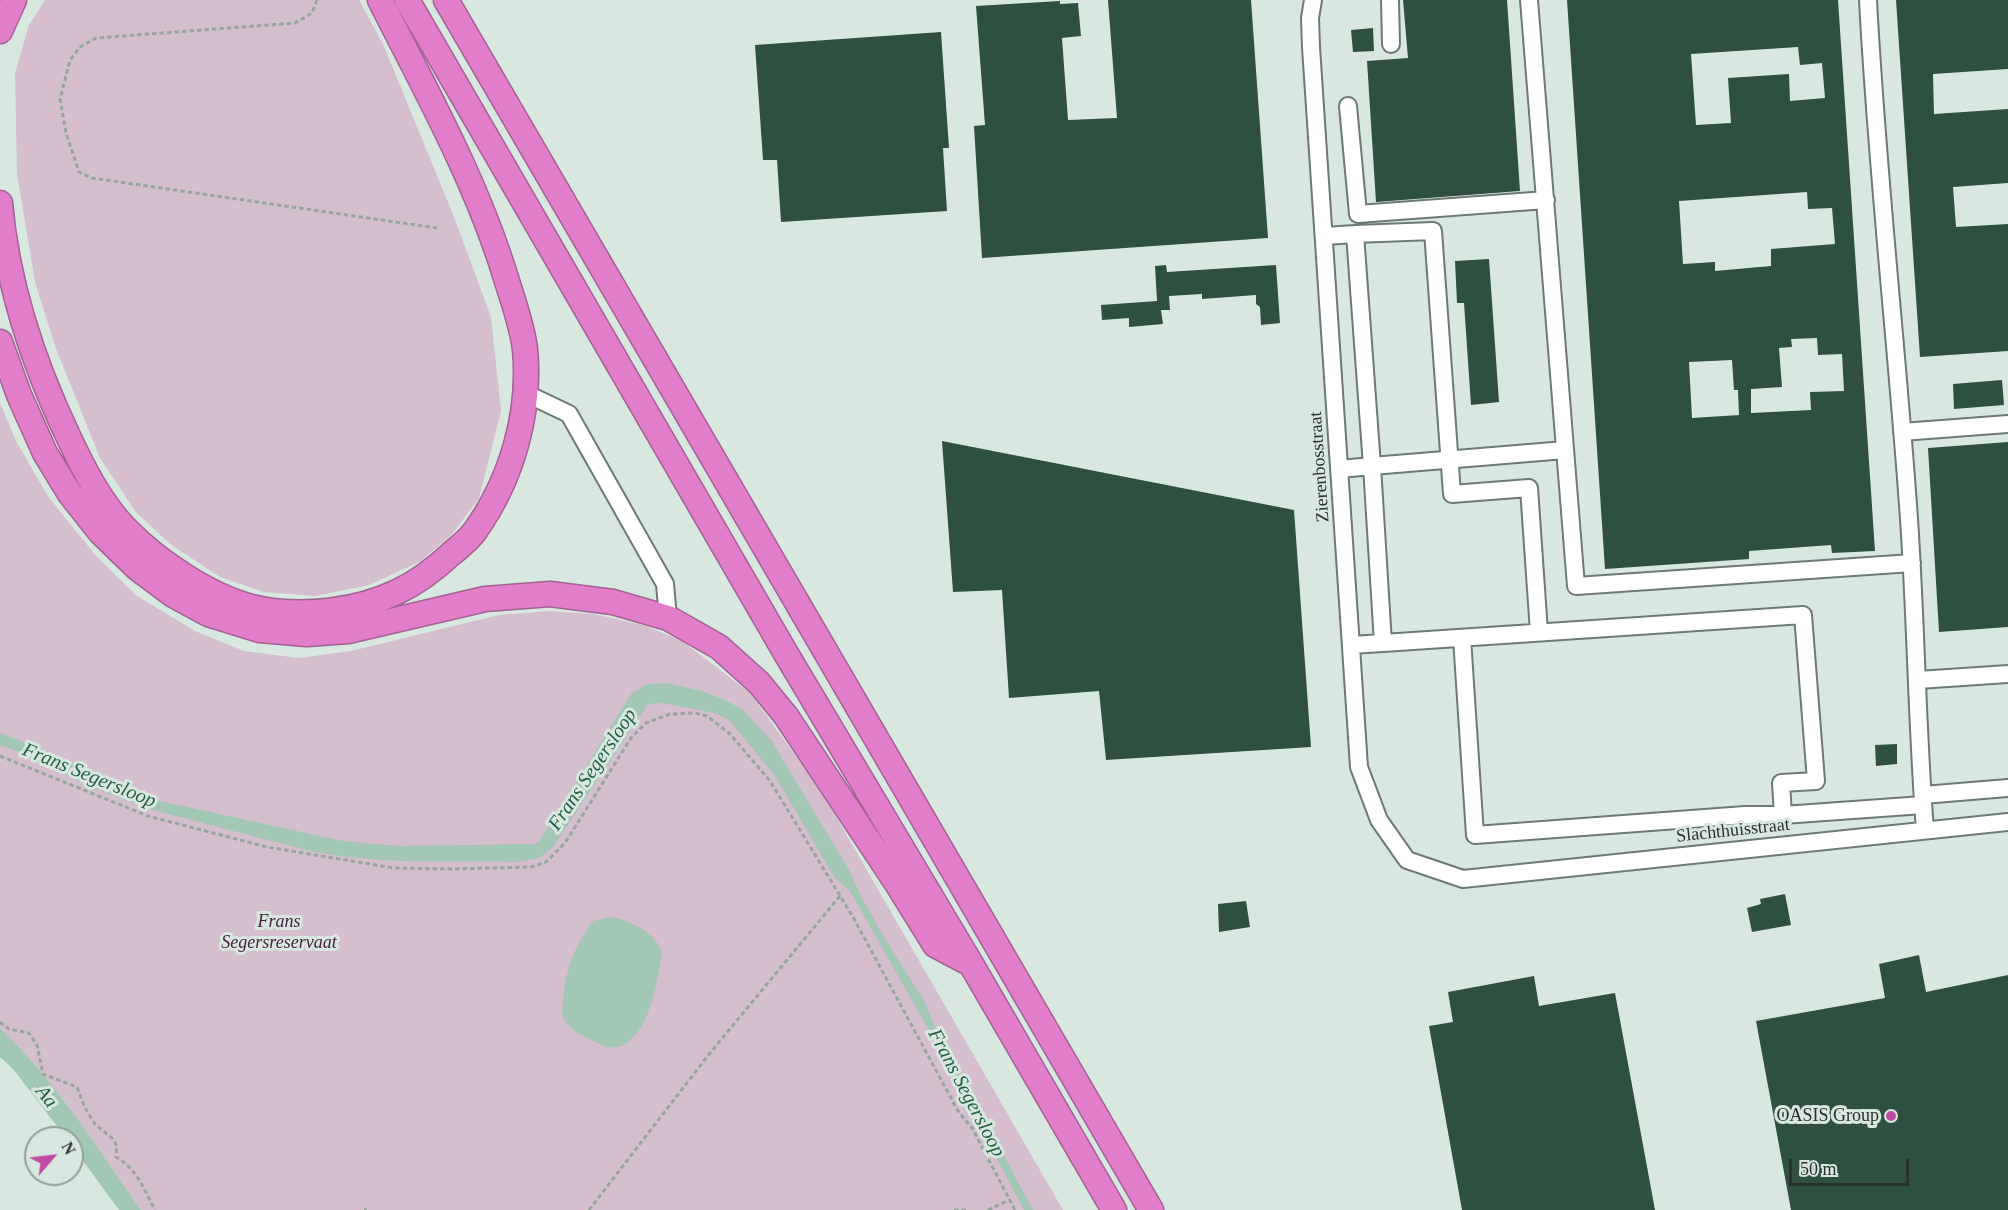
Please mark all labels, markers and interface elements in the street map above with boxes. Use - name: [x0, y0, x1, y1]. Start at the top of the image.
- street label: Zierenbosstraat: [1305, 411, 1335, 523]
- water label: Frans Segersloop: [543, 705, 643, 835]
- water label: Frans Segersloop: [19, 738, 159, 814]
- street label: Slachthuisstraat: [1675, 814, 1791, 848]
- park label: Frans Segersreservaat: [221, 911, 337, 954]
- water label: Frans Segersloop: [922, 1025, 1010, 1161]
- water label: Aa: [30, 1081, 62, 1113]
- place label: OASIS Group: [1776, 1105, 1879, 1127]
- marker: OASIS Group: [1884, 1109, 1898, 1123]
- north arrow: [24, 1126, 84, 1186]
- text: N: [58, 1139, 79, 1157]
- scale bar: [1792, 1147, 1912, 1185]
- text: 50 m: [1800, 1159, 1837, 1179]

